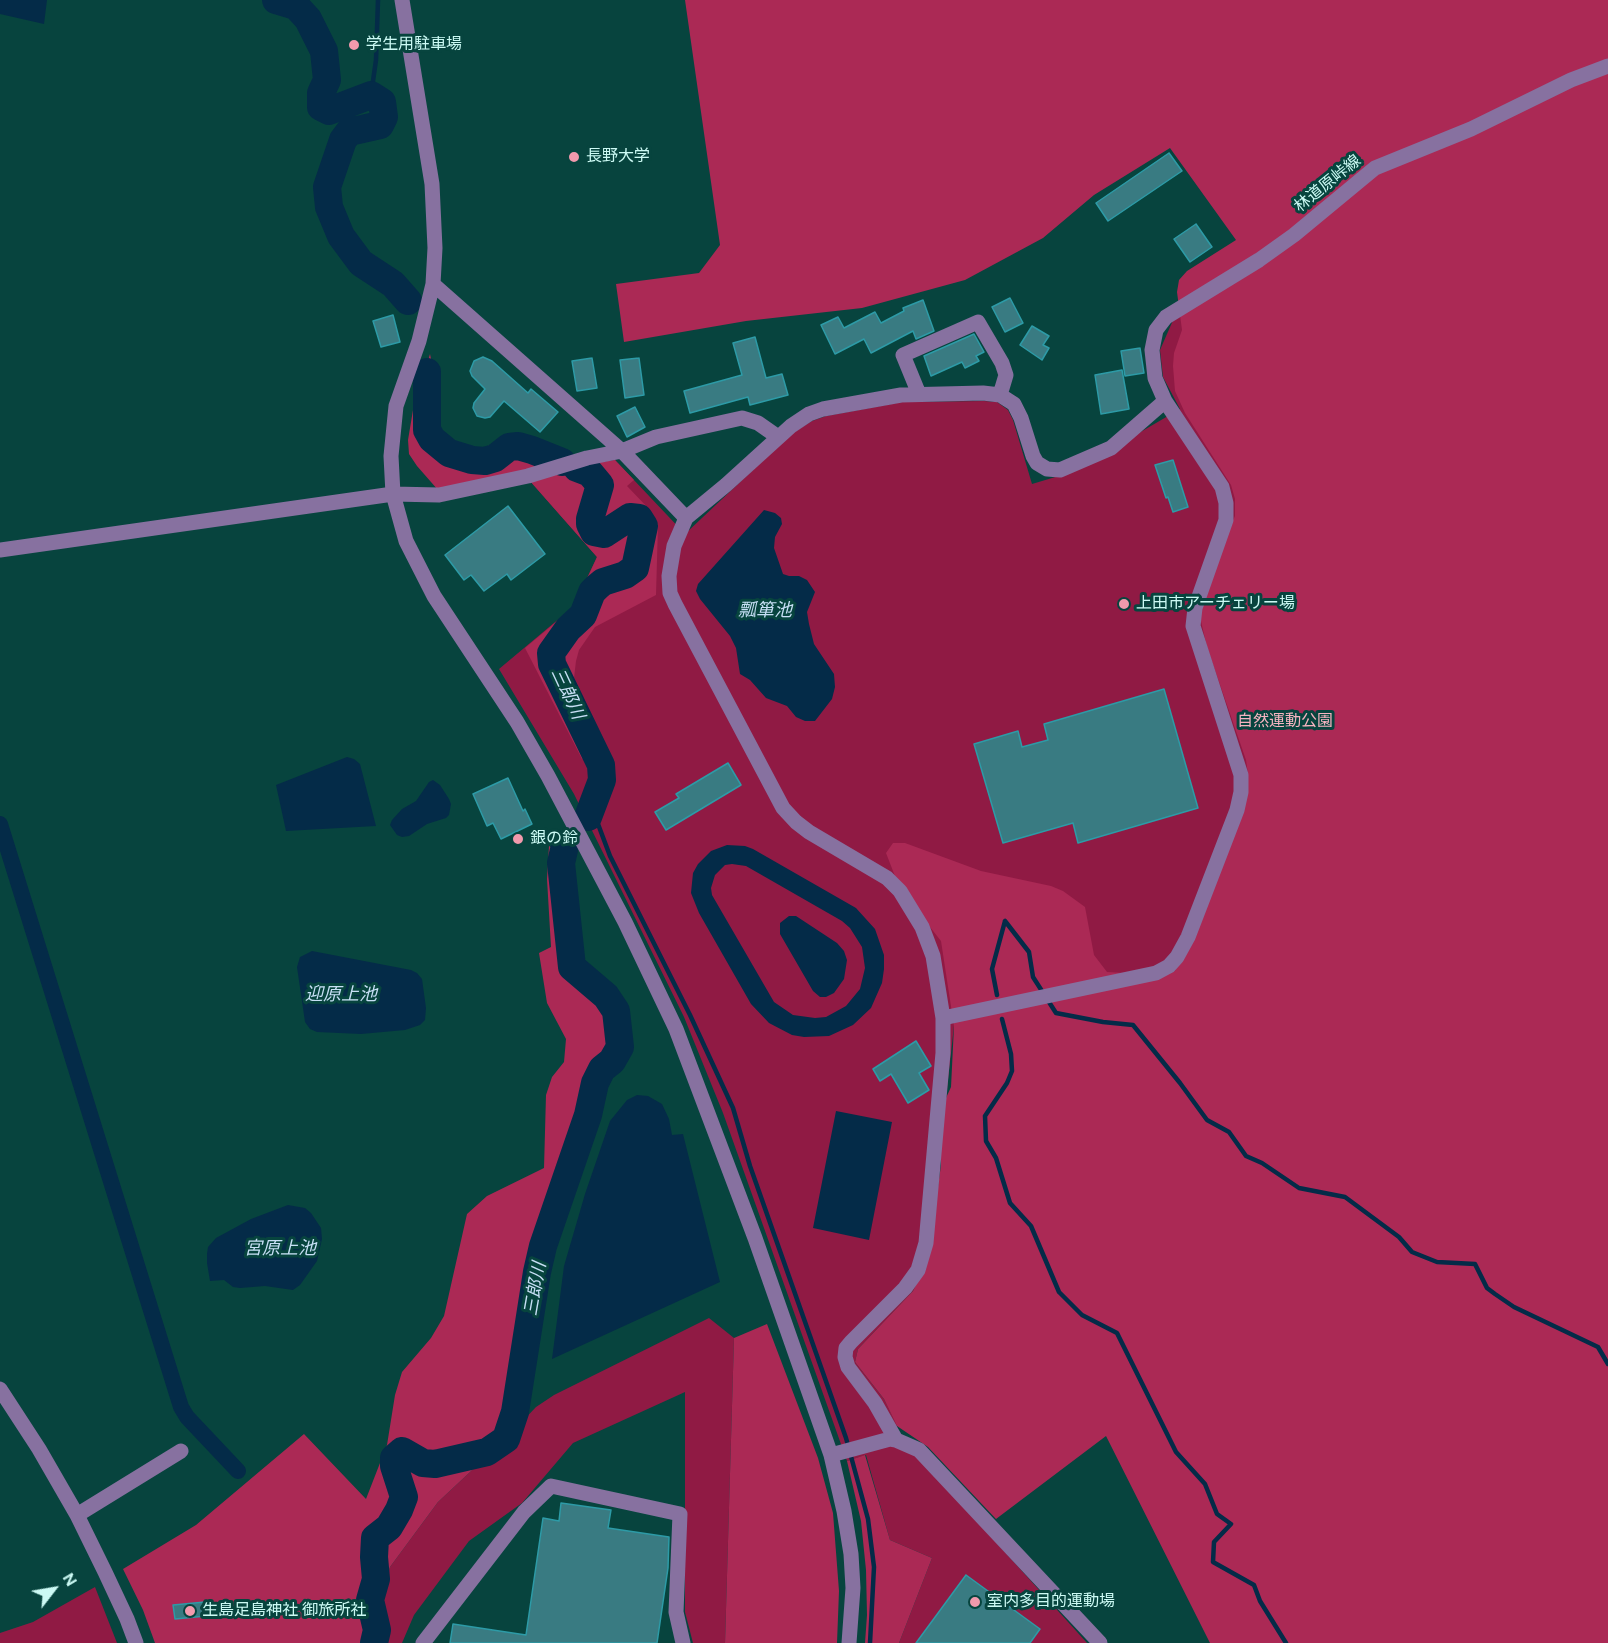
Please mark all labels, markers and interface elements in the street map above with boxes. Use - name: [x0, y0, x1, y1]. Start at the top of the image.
- place label: 学生用駐車場: [366, 35, 462, 55]
- marker: 学生用駐車場: [347, 38, 361, 52]
- place label: 長野大学: [586, 147, 650, 167]
- marker: 長野大学: [567, 150, 581, 164]
- street label: 林道原峠線: [1291, 151, 1365, 217]
- place label: 上田市アーチェリー場: [1136, 594, 1295, 614]
- marker: 上田市アーチェリー場: [1117, 597, 1131, 611]
- water label: 瓢箪池: [738, 600, 792, 622]
- water label: 三郎川: [546, 665, 588, 723]
- park label: 自然運動公園: [1237, 712, 1333, 732]
- place label: 銀の鈴: [530, 829, 578, 849]
- marker: 銀の鈴: [511, 832, 525, 846]
- water label: 迎原上池: [305, 984, 377, 1006]
- water label: 宮原上池: [244, 1238, 316, 1260]
- water label: 三郎川: [521, 1261, 551, 1317]
- north arrow: [24, 1559, 84, 1619]
- text: N: [58, 1569, 82, 1590]
- place label: 室内多目的運動場: [987, 1592, 1115, 1612]
- marker: 室内多目的運動場: [968, 1595, 982, 1609]
- place label: 生島足島神社 御旅所社: [202, 1601, 366, 1621]
- marker: 生島足島神社 御旅所社: [183, 1604, 197, 1618]

